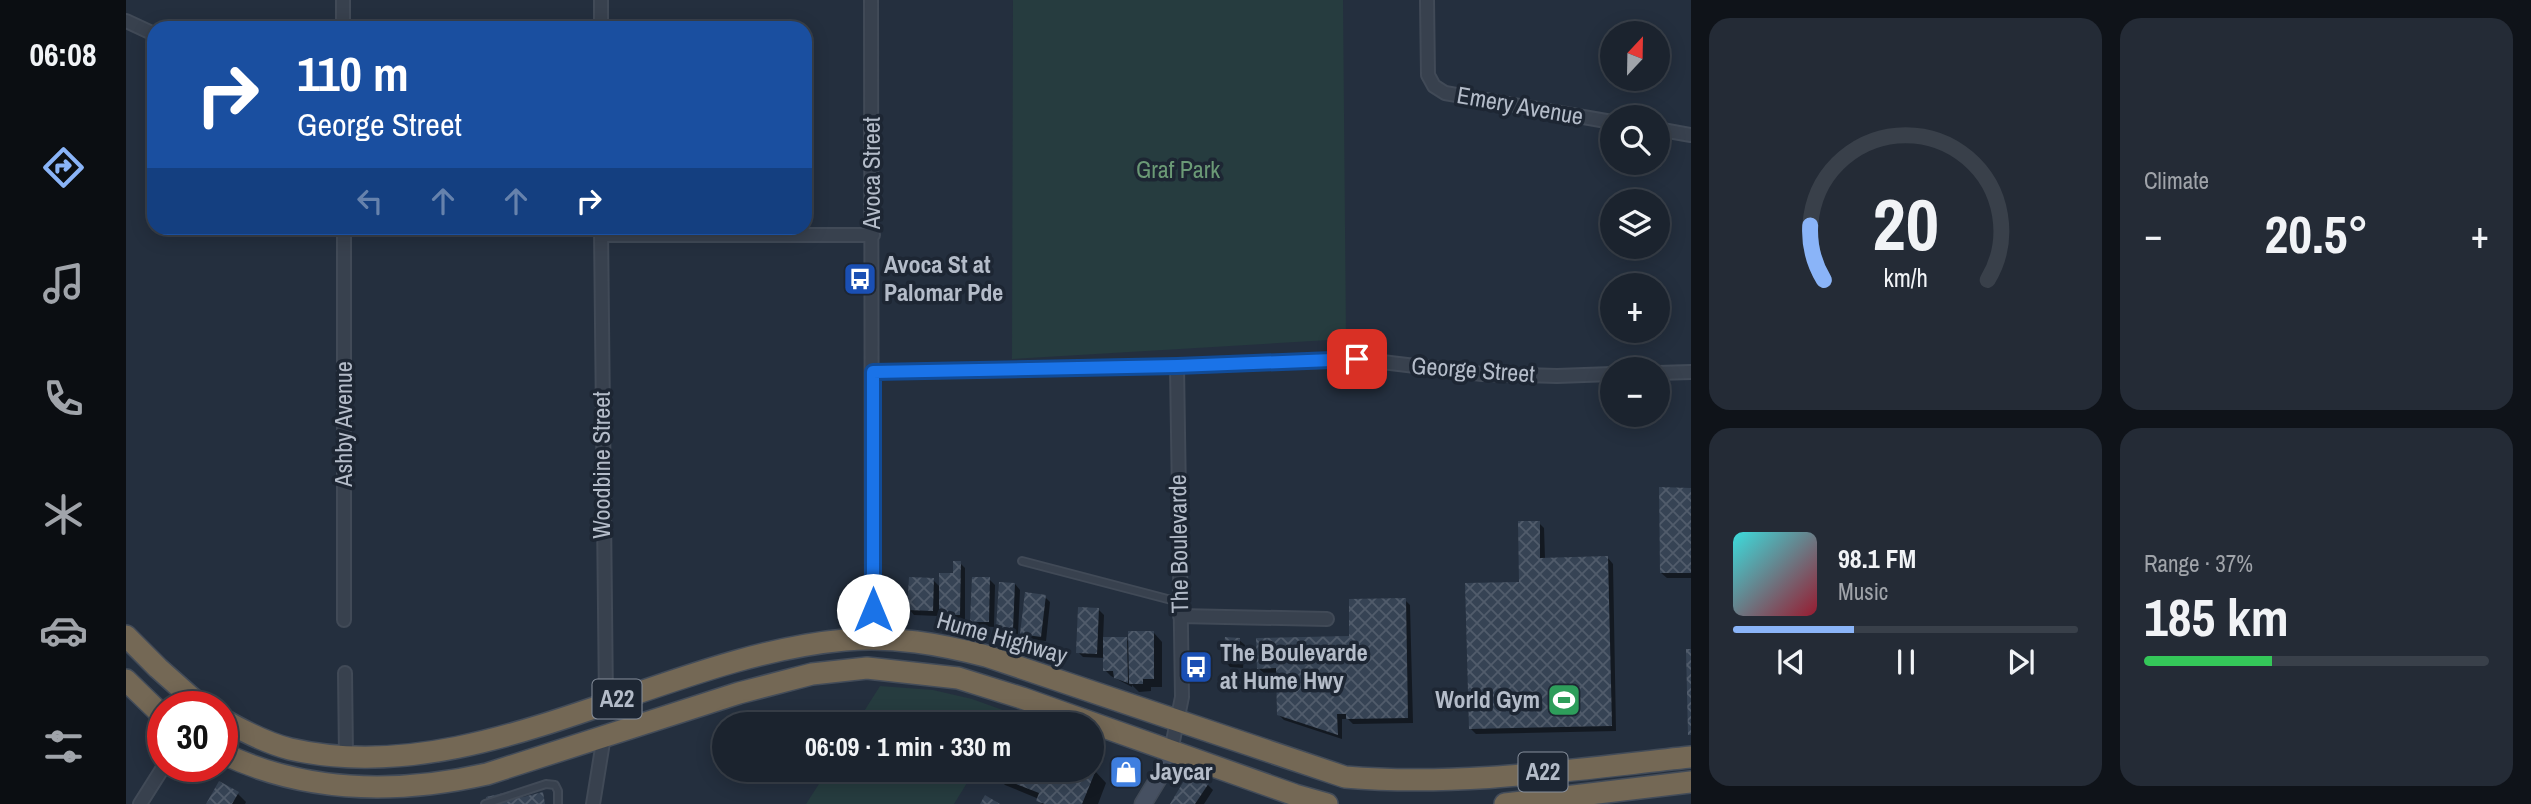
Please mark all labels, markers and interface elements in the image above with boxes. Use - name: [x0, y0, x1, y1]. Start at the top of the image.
- north arrow: [1600, 21, 1670, 91]
- map controls: [1600, 21, 1670, 427]
- text: 06:08: [29, 33, 97, 76]
- text: 110 m: [297, 40, 409, 106]
- icon: right: [182, 49, 273, 140]
- street label: Emery Avenue: [1455, 78, 1586, 132]
- text: George Street: [297, 103, 462, 146]
- button: search: [1600, 105, 1670, 175]
- street label: Avoca Street: [855, 116, 887, 230]
- icon: directions: [39, 143, 88, 192]
- park label: Graf Park: [1136, 153, 1220, 185]
- text: Climate: [2144, 165, 2209, 196]
- text: 20: [1872, 175, 1939, 273]
- icon: left: [351, 182, 389, 220]
- icon: ahead: [424, 182, 462, 220]
- icon: ahead: [497, 182, 535, 220]
- icon: right: [570, 182, 608, 220]
- button: layers: [1600, 189, 1670, 259]
- text: 20.5°: [2265, 199, 2368, 269]
- text: −: [2144, 209, 2162, 260]
- text: +: [2471, 209, 2489, 260]
- place label: Avoca St at Palomar Pde: [884, 248, 1003, 308]
- icon: music: [39, 259, 88, 308]
- bus stop icon: Avoca St at Palomar Pde: [841, 260, 879, 298]
- text: km/h: [1883, 261, 1928, 295]
- button: +: [1600, 273, 1670, 343]
- pin: [1327, 329, 1387, 389]
- icon: arrive: [1338, 340, 1376, 378]
- street label: George Street: [1410, 349, 1536, 389]
- button: −: [1600, 357, 1670, 427]
- street label: Ashby Avenue: [327, 361, 359, 488]
- icon: phone: [39, 374, 88, 423]
- street label: Woodbine Street: [585, 391, 617, 539]
- street label: The Boulevarde: [1161, 474, 1195, 614]
- icon: climate: [39, 490, 88, 539]
- text: 98.1 FM: [1838, 541, 1916, 576]
- text: Range · 37%: [2144, 548, 2253, 579]
- position arrow: [836, 573, 910, 647]
- text: Music: [1838, 576, 1888, 607]
- text: 185 km: [2144, 582, 2289, 652]
- street label: Hume Highway: [933, 603, 1071, 671]
- icon: car: [39, 606, 88, 655]
- place label: The Boulevarde at Hume Hwy: [1220, 636, 1368, 696]
- icon: previous: [1772, 643, 1810, 681]
- icon: pause: [1887, 643, 1925, 681]
- icon: next: [2002, 643, 2040, 681]
- bus stop icon: The Boulevarde at Hume Hwy: [1177, 648, 1215, 686]
- road number: A22: [592, 680, 642, 719]
- sports icon: World Gym: [1545, 681, 1583, 719]
- place label: World Gym: [1435, 683, 1540, 715]
- speed limit sign: 30: [147, 691, 238, 782]
- icon: filters: [39, 722, 88, 771]
- text: 06:09 · 1 min · 330 m: [805, 729, 1011, 764]
- road number: A22: [1518, 752, 1568, 792]
- shop icon: Jaycar: [1107, 753, 1145, 791]
- place label: Jaycar: [1150, 755, 1213, 787]

